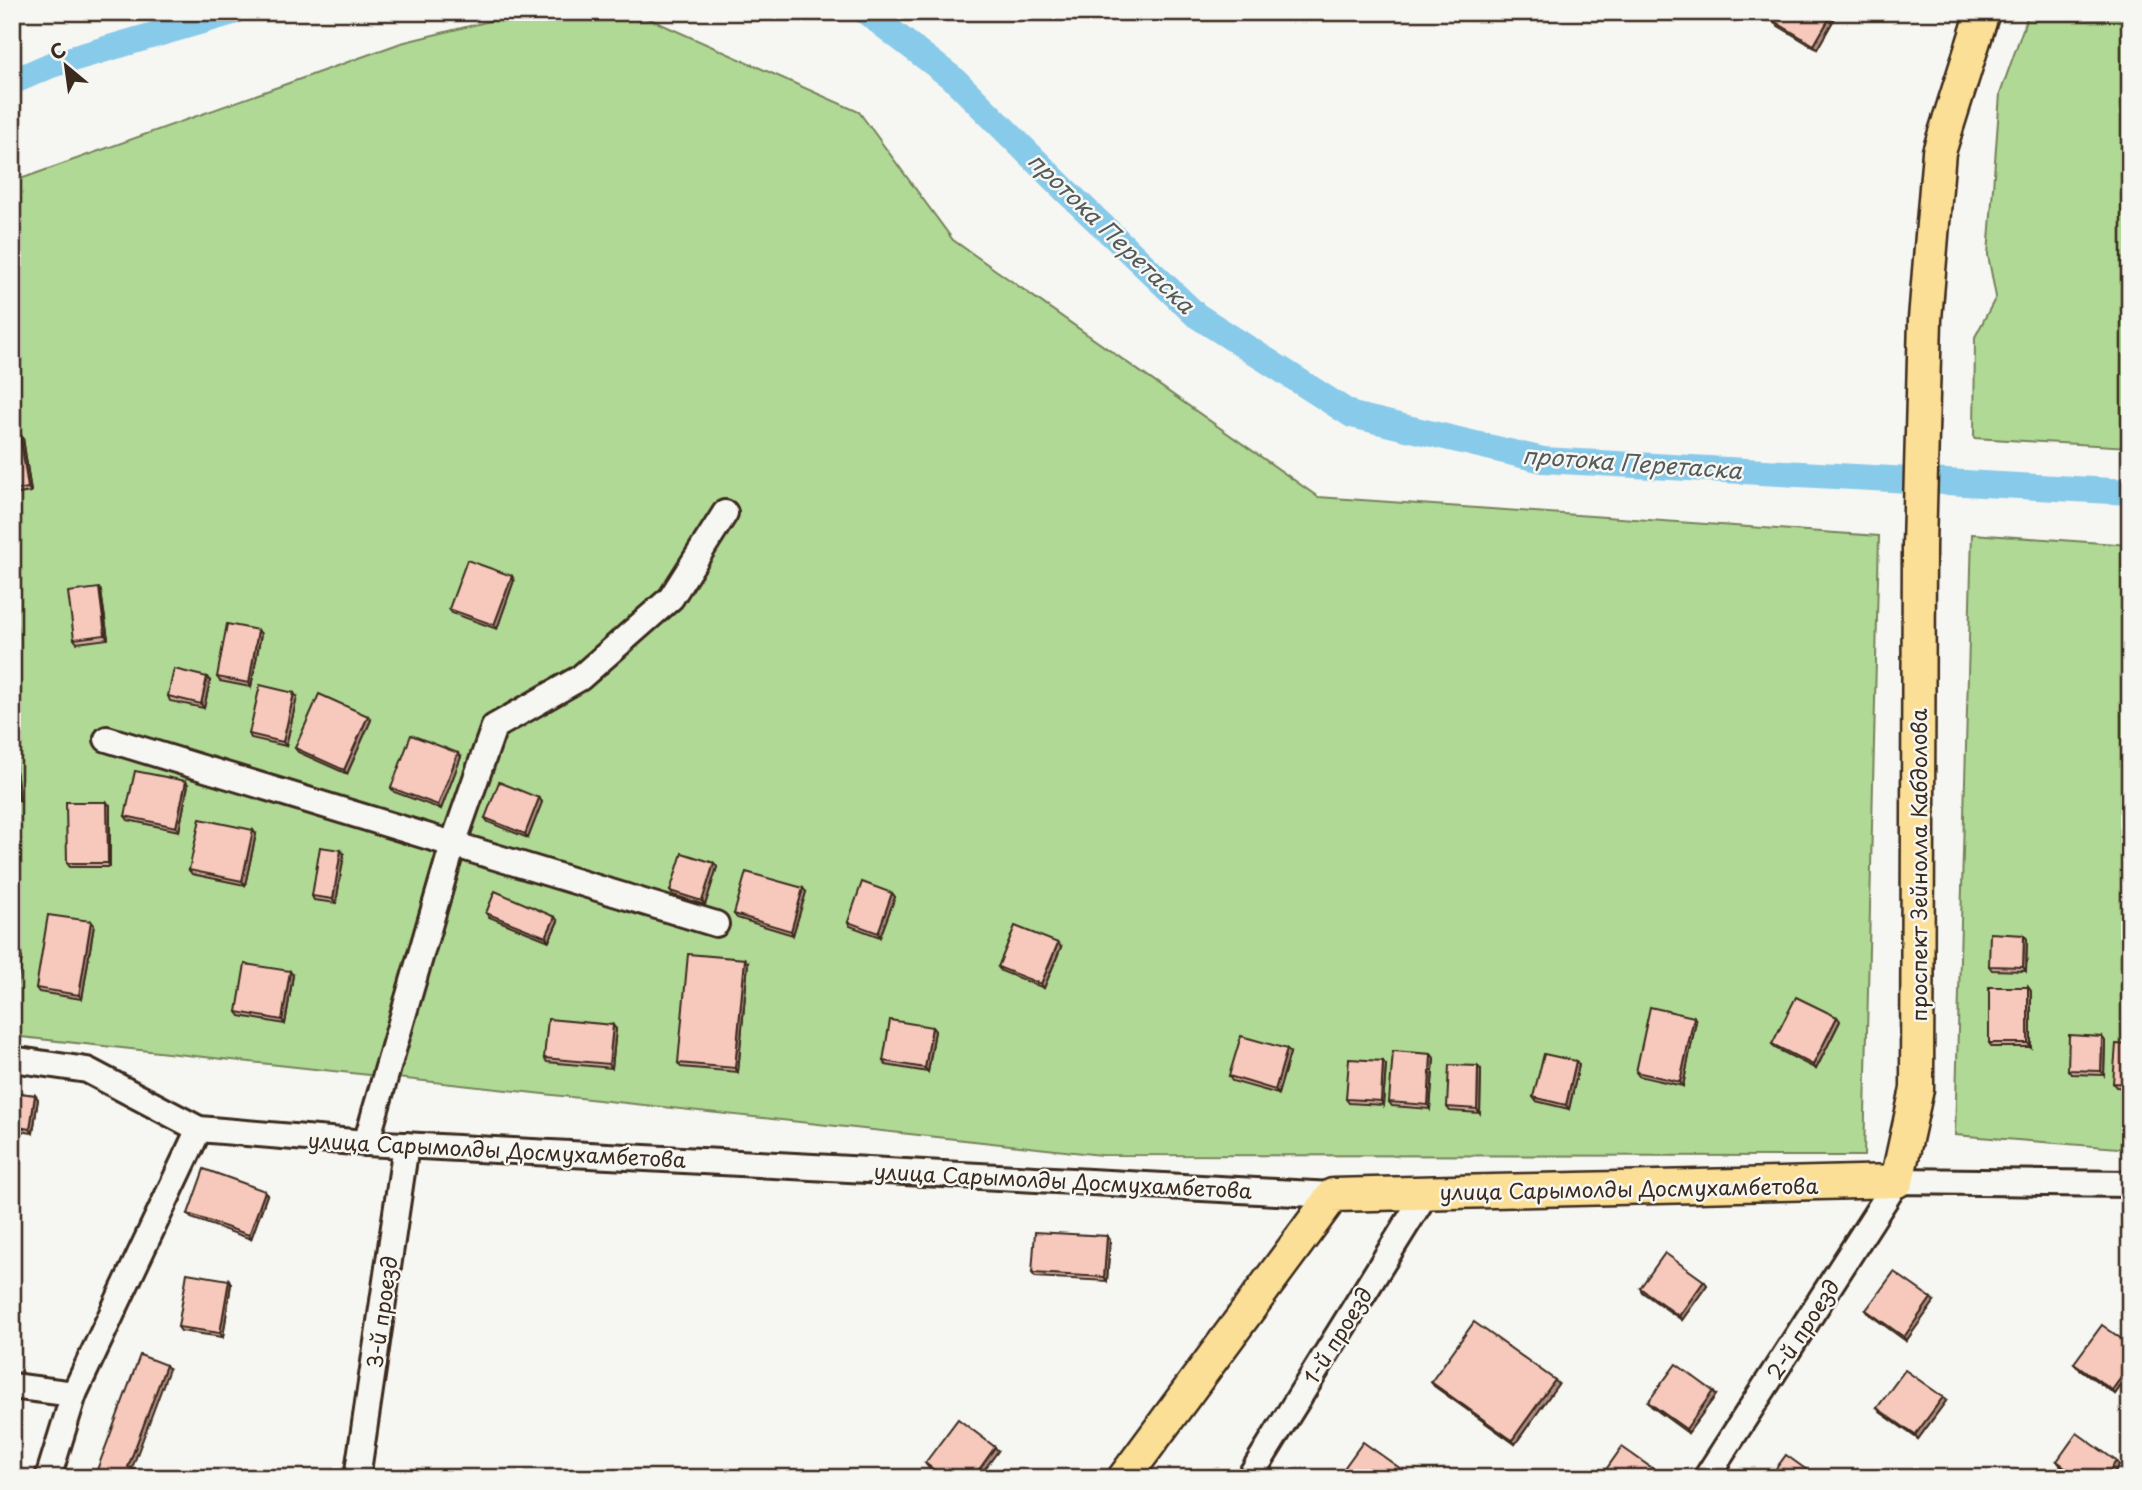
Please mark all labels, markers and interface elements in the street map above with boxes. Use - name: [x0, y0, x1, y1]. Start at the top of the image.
- north arrow: [32, 32, 102, 102]
- text: С: [44, 35, 70, 66]
- water label: протока Перетаска: [1021, 143, 1204, 321]
- water label: протока Перетаска: [1521, 437, 1744, 487]
- street label: проспект Зейнолла Кабдолова: [1902, 708, 1934, 1022]
- street label: улица Сарымолды Досмухамбетова: [307, 1123, 687, 1175]
- street label: улица Сарымолды Досмухамбетова: [873, 1154, 1253, 1206]
- street label: улица Сарымолды Досмухамбетова: [1439, 1169, 1819, 1207]
- street label: 3-й проезд: [357, 1254, 405, 1370]
- street label: 2-й проезд: [1758, 1272, 1846, 1386]
- street label: 1-й проезд: [1295, 1280, 1379, 1390]

